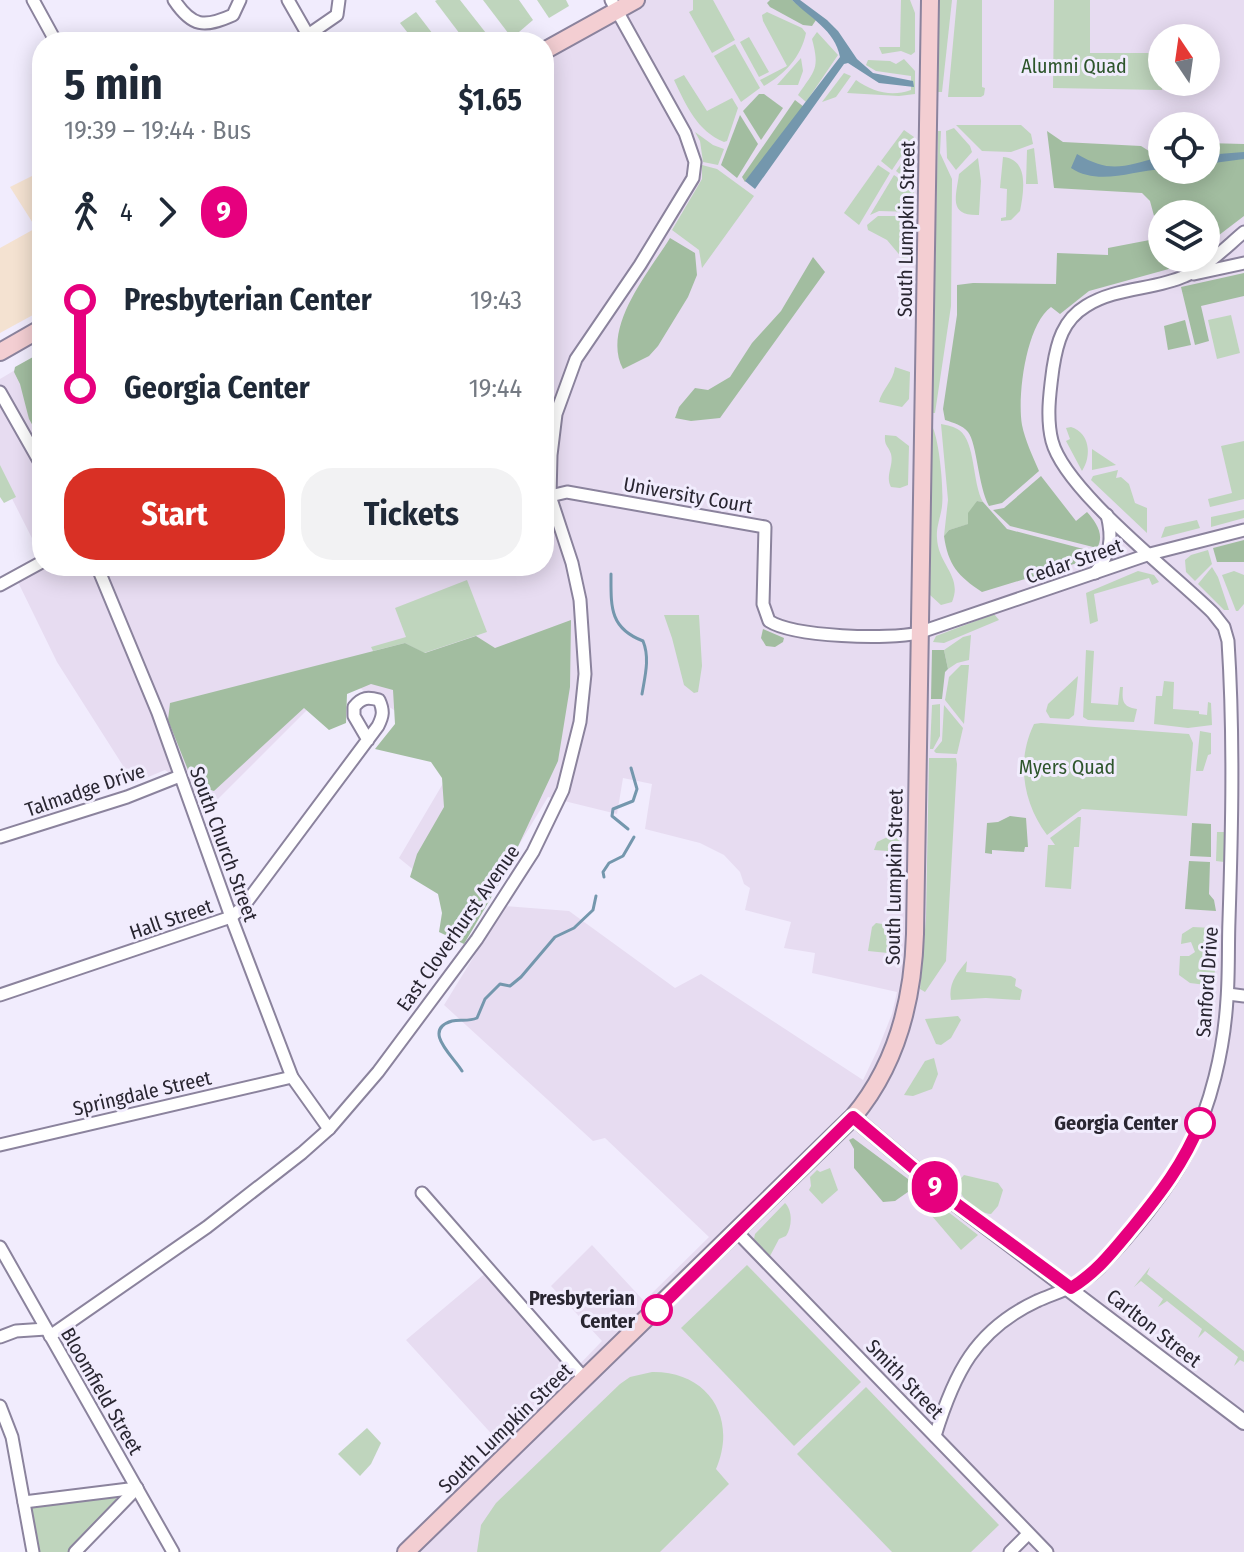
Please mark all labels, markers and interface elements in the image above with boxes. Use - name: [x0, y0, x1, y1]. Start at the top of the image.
- north arrow: [1148, 24, 1220, 96]
- map controls: [1148, 24, 1220, 272]
- park label: Alumni Quad: [1021, 54, 1127, 78]
- text: 5 min: [64, 58, 163, 111]
- text: $1.65: [459, 82, 522, 118]
- button: locate: [1148, 112, 1220, 184]
- text: 19:39 – 19:44 · Bus: [64, 115, 251, 146]
- street label: South Lumpkin Street: [892, 140, 920, 317]
- icon: walk: [64, 190, 108, 234]
- icon: forward: [145, 190, 189, 234]
- text: 9: [217, 195, 231, 228]
- text: 4: [120, 197, 133, 228]
- button: layers: [1148, 200, 1220, 272]
- text: Presbyterian Center: [124, 282, 372, 318]
- text: 19:43: [470, 285, 522, 316]
- text: Georgia Center: [124, 370, 310, 406]
- text: 19:44: [469, 373, 522, 404]
- button: Start: [64, 468, 285, 560]
- button: Tickets: [301, 468, 522, 560]
- street label: University Court: [622, 472, 755, 518]
- street label: Cedar Street: [1022, 533, 1126, 589]
- park label: Myers Quad: [1019, 755, 1115, 779]
- street label: Talmadge Drive: [22, 758, 148, 822]
- street label: South Church Street: [185, 763, 263, 925]
- street label: South Lumpkin Street: [880, 788, 908, 965]
- street label: East Cloverhurst Avenue: [392, 840, 524, 1016]
- street label: Hall Street: [126, 893, 216, 944]
- street label: Sanford Drive: [1191, 926, 1223, 1038]
- street label: Springdale Street: [70, 1065, 214, 1121]
- marker: Georgia Center: [1185, 1108, 1215, 1138]
- place label: Georgia Center: [1054, 1111, 1179, 1135]
- line badge: 9: [909, 1161, 961, 1213]
- text: 9: [928, 1170, 942, 1203]
- street label: Carlton Street: [1102, 1284, 1206, 1373]
- place label: Presbyterian Center: [529, 1286, 636, 1333]
- marker: Presbyterian Center: [642, 1295, 672, 1325]
- street label: Bloomfield Street: [56, 1323, 148, 1459]
- street label: Smith Street: [861, 1334, 949, 1424]
- street label: South Lumpkin Street: [433, 1358, 577, 1498]

